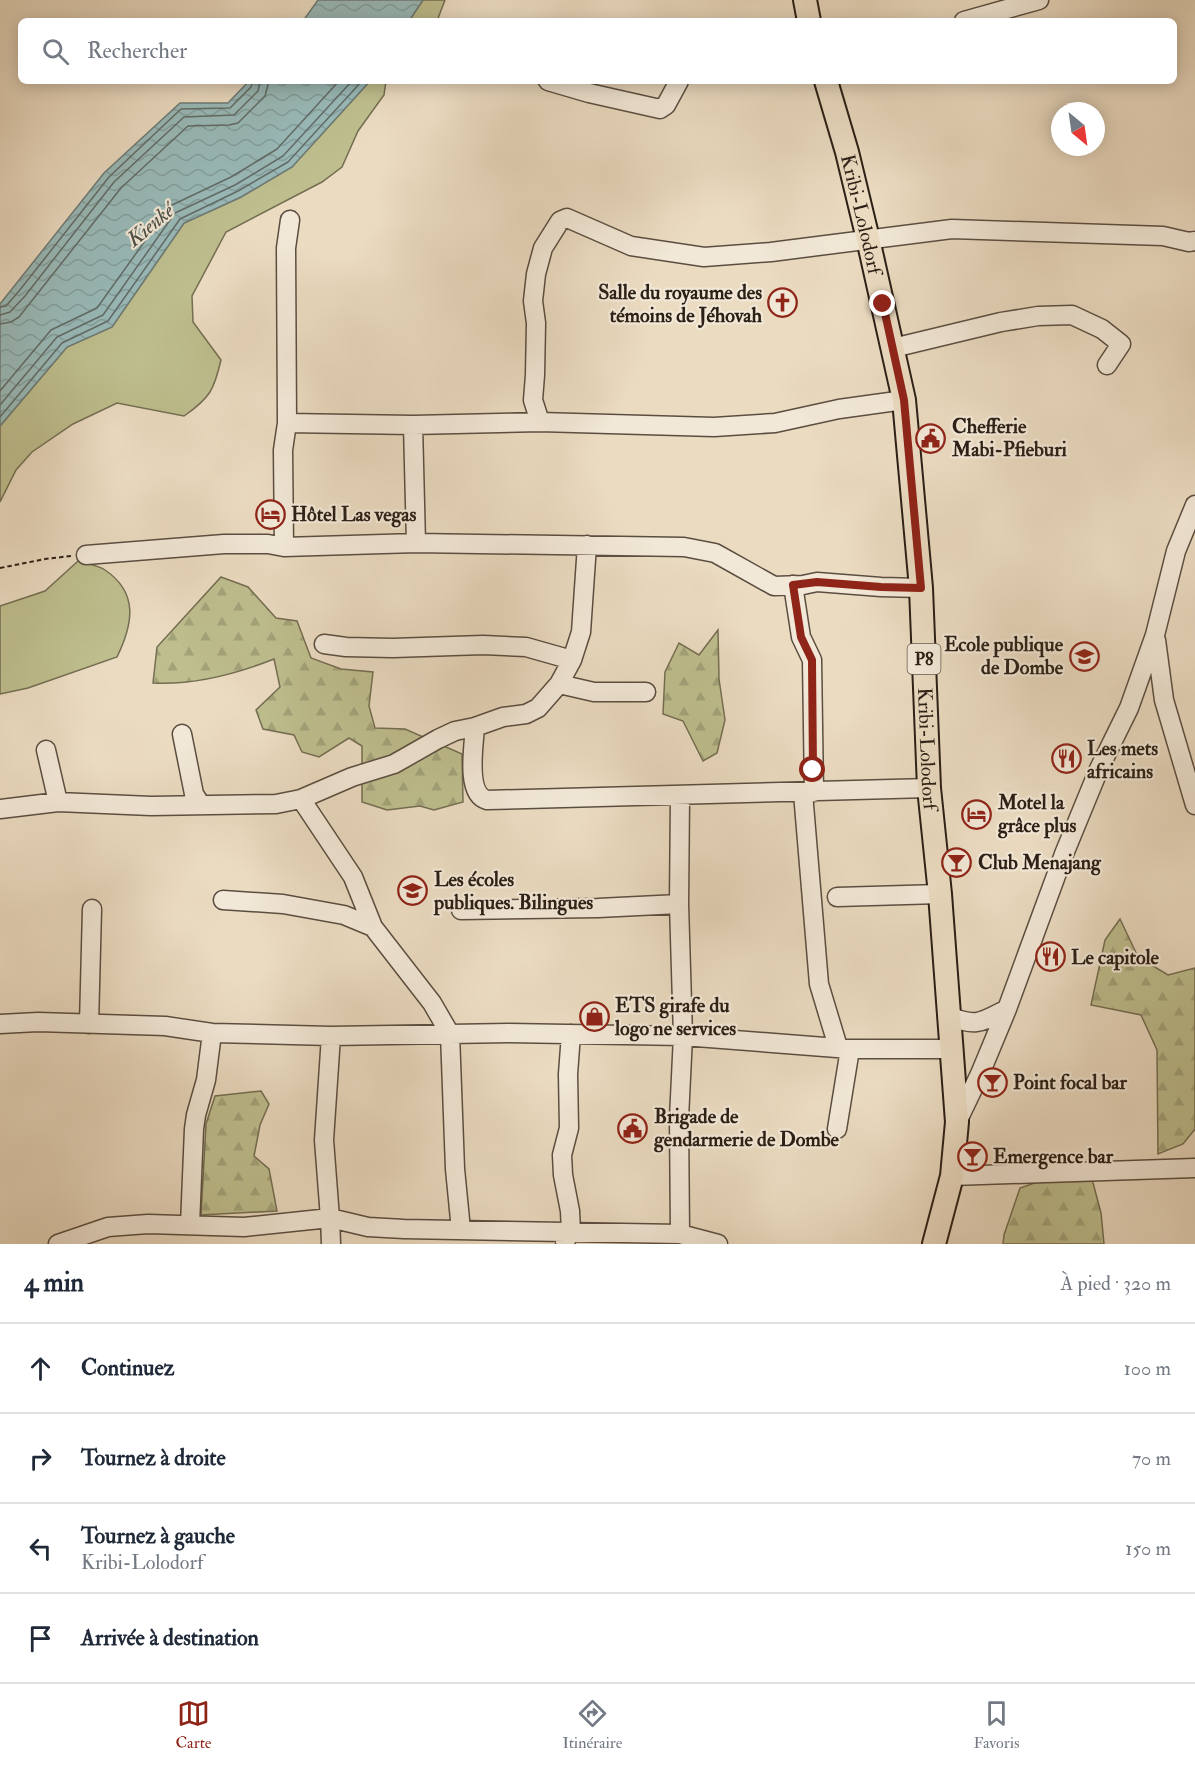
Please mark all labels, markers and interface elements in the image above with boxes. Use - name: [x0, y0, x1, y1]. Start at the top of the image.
- search box: [18, 18, 1177, 84]
- icon: search: [39, 35, 72, 68]
- text: Rechercher: [87, 37, 187, 65]
- north arrow: [1051, 102, 1105, 156]
- street label: Kribi-Lolodorf: [835, 152, 888, 280]
- water label: Kienké: [120, 196, 182, 254]
- place label: Salle du royaume des témoins de Jéhovah: [598, 280, 763, 328]
- church icon: Salle du royaume des témoins de Jéhovah: [767, 287, 799, 319]
- route end: [869, 290, 895, 316]
- place label: Chefferie Mabi-Pfieburi: [951, 414, 1068, 462]
- public building icon: Chefferie Mabi-Pfieburi: [915, 422, 947, 454]
- hotel icon: Hôtel Las vegas: [254, 498, 286, 530]
- place label: Hôtel Las vegas: [291, 502, 417, 528]
- place label: Ecole publique de Dombe: [944, 632, 1064, 680]
- school or university icon: Ecole publique de Dombe: [1068, 640, 1100, 672]
- road number: P8: [908, 644, 940, 674]
- street label: Kribi-Lolodorf: [912, 687, 944, 815]
- place label: Les mets africains: [1087, 736, 1158, 784]
- restaurant icon: Les mets africains: [1050, 743, 1082, 775]
- route start: [799, 756, 825, 782]
- place label: Motel la grâce plus: [997, 790, 1077, 839]
- hotel icon: Motel la grâce plus: [961, 798, 993, 830]
- bar icon: Club Menajang: [941, 846, 973, 878]
- place label: Club Menajang: [978, 850, 1102, 876]
- place label: Les écoles publiques. Bilingues: [433, 867, 593, 916]
- school or university icon: Les écoles publiques. Bilingues: [397, 874, 429, 906]
- restaurant icon: Le capitole: [1034, 941, 1066, 973]
- place label: Le capitole: [1071, 945, 1160, 971]
- place label: ETS girafe du logo ne services: [614, 993, 736, 1042]
- shop icon: ETS girafe du logo ne services: [578, 1000, 610, 1032]
- bar icon: Point focal bar: [976, 1066, 1008, 1098]
- place label: Point focal bar: [1013, 1070, 1128, 1095]
- place label: Brigade de gendarmerie de Dombe: [653, 1104, 840, 1153]
- public building icon: Brigade de gendarmerie de Dombe: [617, 1112, 649, 1144]
- bar icon: Emergence bar: [956, 1140, 988, 1172]
- place label: Emergence bar: [993, 1144, 1114, 1170]
- text: 4 min: [24, 1267, 84, 1299]
- text: À pied · 320 m: [1060, 1271, 1171, 1296]
- icon: ahead: [24, 1352, 57, 1385]
- text: Continuez: [81, 1354, 174, 1382]
- text: 100 m: [1124, 1356, 1171, 1381]
- icon: right: [24, 1442, 57, 1475]
- text: Tournez à droite: [81, 1444, 226, 1472]
- text: 70 m: [1132, 1446, 1171, 1471]
- text: Tournez à gauche: [81, 1522, 235, 1550]
- icon: left: [24, 1532, 57, 1565]
- text: 150 m: [1125, 1536, 1171, 1561]
- text: Kribi-Lolodorf: [81, 1550, 203, 1575]
- icon: arrive: [24, 1622, 57, 1655]
- text: Arrivée à destination: [81, 1624, 259, 1652]
- tab: Carte: [175, 1697, 212, 1753]
- tab: Itinéraire: [562, 1697, 622, 1753]
- tab: Favoris: [973, 1697, 1020, 1753]

